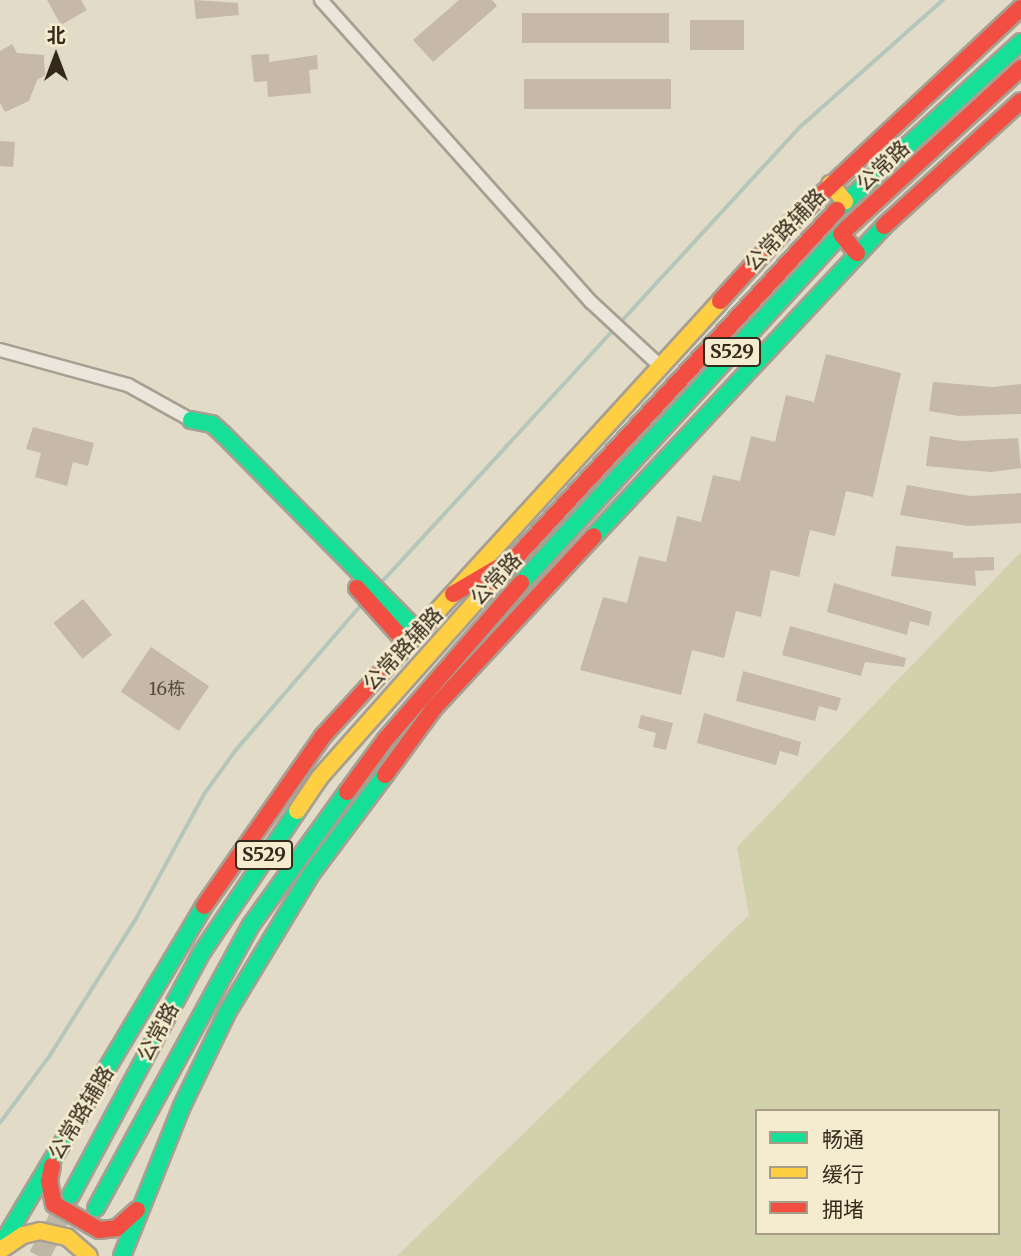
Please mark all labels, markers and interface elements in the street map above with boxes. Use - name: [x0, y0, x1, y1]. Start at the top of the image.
- north arrow: [21, 21, 91, 91]
- text: 北: [46, 23, 66, 47]
- street label: 公常路: [851, 135, 915, 197]
- street label: 公常路辅路: [739, 183, 831, 277]
- road number: S529: [702, 336, 762, 368]
- street label: 公常路: [465, 547, 527, 611]
- street label: 公常路辅路: [358, 602, 448, 696]
- house number: 16栋: [149, 678, 185, 700]
- road number: S529: [234, 840, 294, 870]
- street label: 公常路: [132, 998, 184, 1066]
- street label: 公常路辅路: [43, 1062, 119, 1164]
- legend: [755, 1109, 1000, 1235]
- text: 畅通: [822, 1126, 864, 1153]
- text: 缓行: [822, 1161, 864, 1188]
- text: 拥堵: [822, 1196, 864, 1223]

